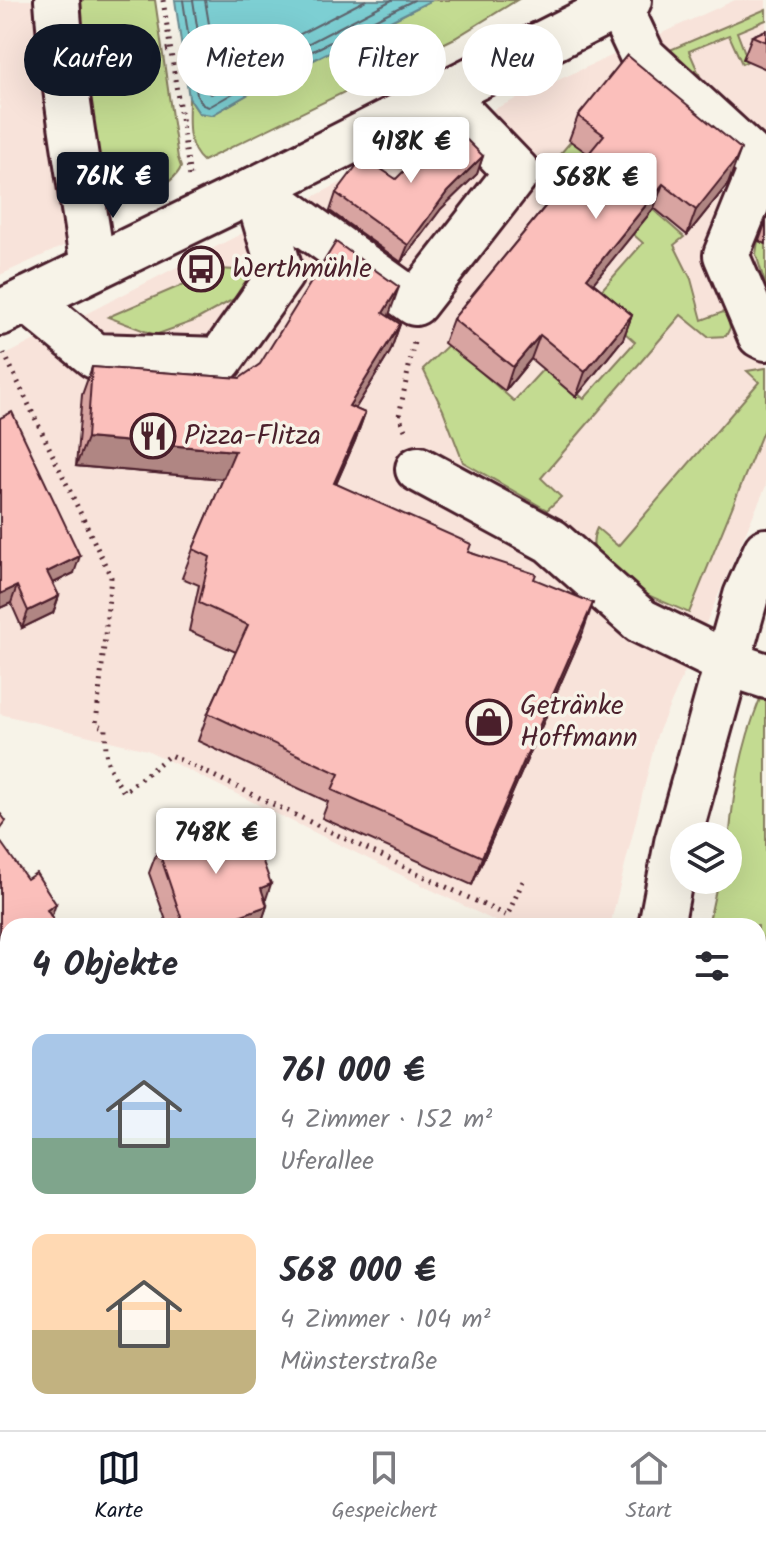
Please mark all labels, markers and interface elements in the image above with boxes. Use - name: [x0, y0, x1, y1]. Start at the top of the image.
- chip: Kaufen: [24, 24, 161, 96]
- chip: Mieten: [177, 24, 313, 96]
- chip: Filter: [329, 24, 446, 96]
- chip: Neu: [462, 24, 563, 96]
- pin: 418K €: [346, 117, 476, 185]
- text: 418K €: [371, 122, 451, 164]
- pin: 761K €: [48, 152, 178, 220]
- pin: 568K €: [531, 153, 661, 221]
- text: 761K €: [75, 157, 151, 199]
- text: 568K €: [554, 158, 638, 200]
- bus stop icon: Werthmühle: [177, 245, 225, 293]
- place label: Werthmühle: [232, 247, 372, 292]
- restaurant icon: Pizza-Flitza: [129, 412, 177, 460]
- place label: Pizza-Flitza: [184, 414, 321, 459]
- place label: Getränke Hoffmann: [520, 684, 638, 761]
- shop icon: Getränke Hoffmann: [465, 698, 513, 746]
- pin: 748K €: [151, 808, 281, 876]
- text: 748K €: [174, 813, 258, 855]
- map controls: [670, 822, 742, 894]
- button: layers: [670, 822, 742, 894]
- text: 4 Objekte: [32, 939, 178, 993]
- icon: filters: [690, 944, 734, 988]
- text: 761 000 €: [280, 1045, 425, 1099]
- icon: home: [96, 1066, 192, 1162]
- text: 4 Zimmer · 152 m²: [280, 1099, 492, 1141]
- text: Uferallee: [280, 1141, 374, 1183]
- text: 568 000 €: [280, 1245, 436, 1299]
- icon: home: [96, 1266, 192, 1362]
- text: 4 Zimmer · 104 m²: [280, 1299, 490, 1341]
- text: Münsterstraße: [280, 1341, 437, 1383]
- tab: Karte: [94, 1446, 143, 1529]
- tab: Gespeichert: [332, 1446, 437, 1529]
- tab: Start: [626, 1446, 672, 1529]

